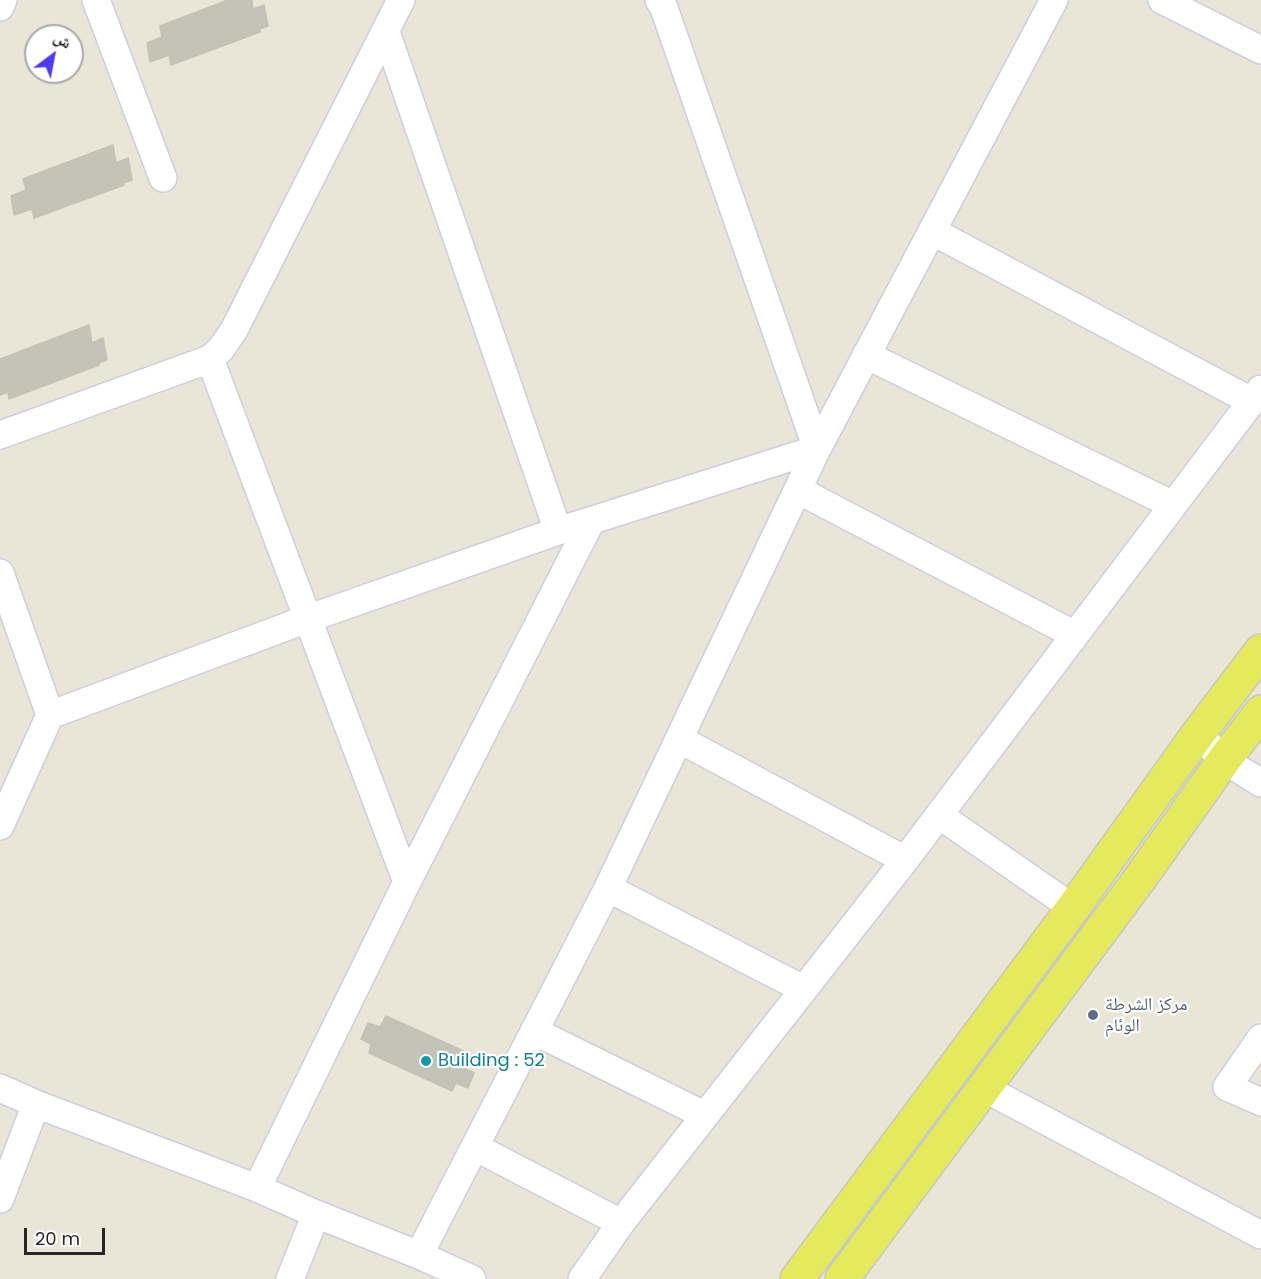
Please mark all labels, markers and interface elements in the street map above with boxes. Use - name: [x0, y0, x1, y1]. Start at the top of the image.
- north arrow: [24, 24, 84, 84]
- text: ش: [49, 26, 76, 54]
- place label: مركز الشرطة الوئام: [1105, 994, 1187, 1036]
- marker: مركز الشرطة الوئام: [1086, 1008, 1100, 1022]
- place label: Building : 52: [438, 1050, 545, 1072]
- marker: Building : 52: [419, 1054, 433, 1068]
- scale bar: [27, 1216, 108, 1254]
- text: 20 m: [35, 1226, 80, 1251]

